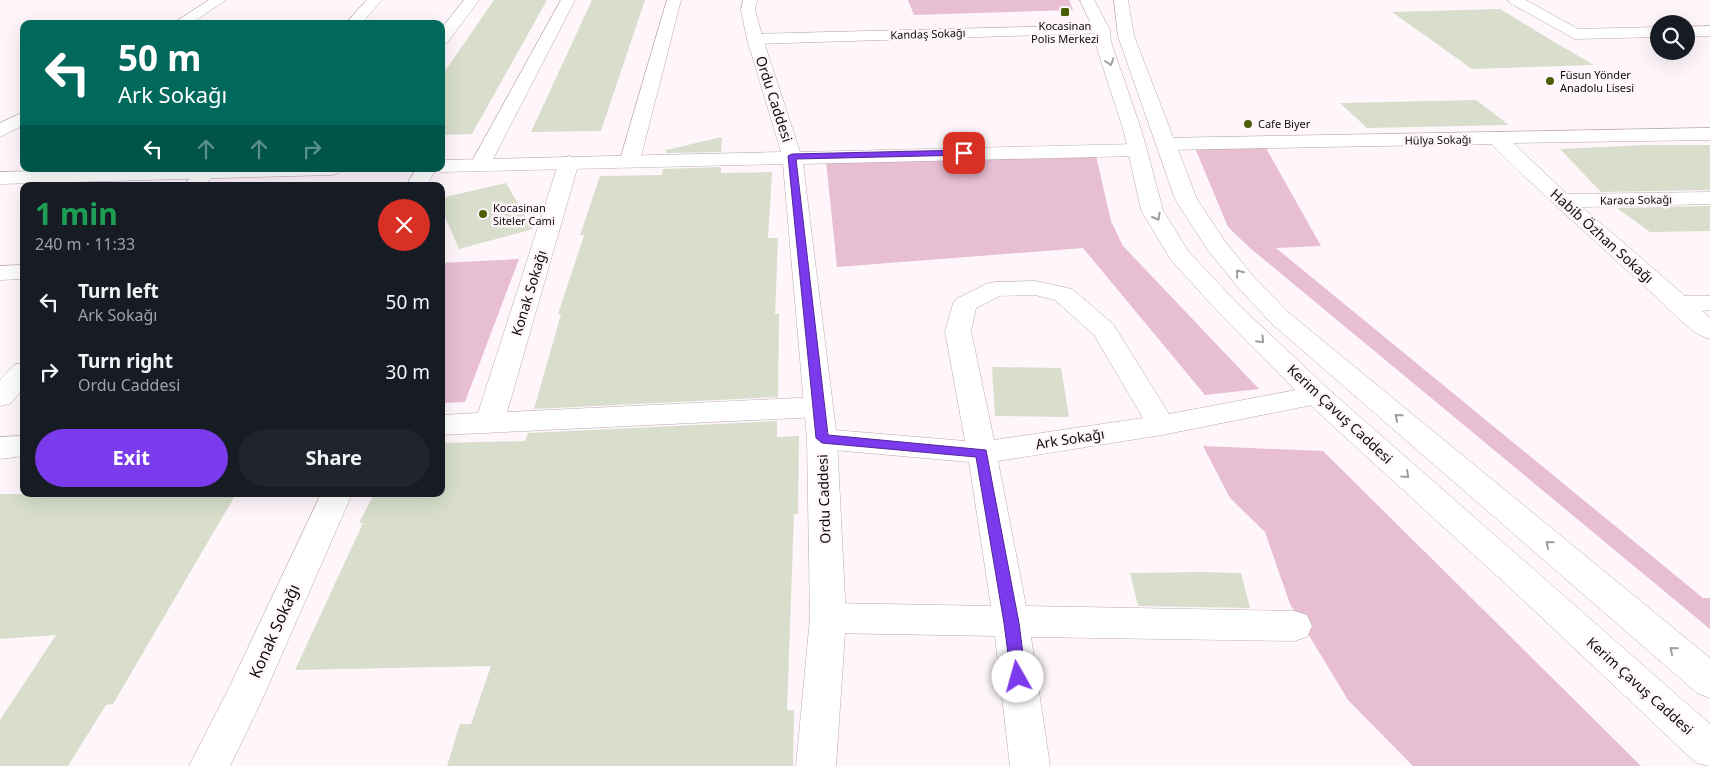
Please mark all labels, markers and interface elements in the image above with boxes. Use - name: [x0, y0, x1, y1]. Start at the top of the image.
- marker: Kocasinan Polis Merkezi: [1059, 6, 1071, 18]
- map controls: [1650, 15, 1695, 60]
- button: search: [1650, 15, 1695, 60]
- place label: Kocasinan Polis Merkezi: [1031, 18, 1099, 46]
- street label: Kandaş Sokağı: [890, 25, 966, 42]
- text: 50 m: [118, 34, 201, 81]
- icon: left: [35, 40, 100, 105]
- street label: Ordu Caddesi: [752, 53, 797, 144]
- one-way arrow: [1104, 57, 1114, 66]
- place label: Füsun Yönder Anadolu Lisesi: [1560, 67, 1634, 95]
- marker: Füsun Yönder Anadolu Lisesi: [1544, 75, 1556, 87]
- text: Ark Sokağı: [118, 79, 227, 109]
- place label: Cafe Biyer: [1258, 116, 1311, 131]
- marker: Cafe Biyer: [1242, 118, 1254, 130]
- street label: Hülya Sokağı: [1404, 131, 1472, 148]
- pin: [943, 132, 985, 174]
- icon: left: [139, 135, 167, 163]
- icon: ahead: [192, 135, 220, 163]
- icon: ahead: [245, 135, 273, 163]
- icon: right: [298, 135, 326, 163]
- icon: arrive: [950, 139, 978, 167]
- street label: Habib Özhan Sokağı: [1547, 184, 1658, 287]
- street label: Karaca Sokağı: [1600, 191, 1672, 208]
- text: 1 min: [35, 193, 118, 234]
- button: close: [378, 199, 430, 251]
- place label: Kocasinan Siteler Cami: [493, 200, 555, 228]
- marker: Kocasinan Siteler Cami: [477, 208, 489, 220]
- one-way arrow: [1150, 212, 1160, 221]
- text: 240 m · 11:33: [35, 233, 135, 255]
- street label: Konak Sokağı: [507, 248, 551, 338]
- one-way arrow: [1236, 270, 1244, 279]
- text: Turn left: [78, 278, 159, 304]
- icon: left: [35, 288, 63, 316]
- text: 50 m: [386, 289, 430, 315]
- text: Ark Sokağı: [78, 304, 158, 326]
- one-way arrow: [1256, 334, 1265, 343]
- text: Turn right: [78, 348, 173, 374]
- icon: right: [35, 358, 63, 386]
- text: 30 m: [386, 359, 430, 385]
- street label: Kerim Çavuş Caddesi: [1284, 360, 1397, 468]
- text: Ordu Caddesi: [78, 374, 180, 396]
- one-way arrow: [1395, 414, 1404, 423]
- street label: Ark Sokağı: [1034, 424, 1106, 453]
- button: Exit: [35, 429, 228, 487]
- button: Share: [238, 429, 430, 487]
- street label: Ordu Caddesi: [812, 454, 835, 544]
- one-way arrow: [1400, 469, 1409, 477]
- one-way arrow: [1546, 542, 1555, 550]
- street label: Konak Sokağı: [243, 580, 305, 682]
- street label: Kerim Çavuş Caddesi: [1583, 633, 1698, 739]
- one-way arrow: [1670, 647, 1679, 655]
- position arrow: [991, 650, 1043, 702]

